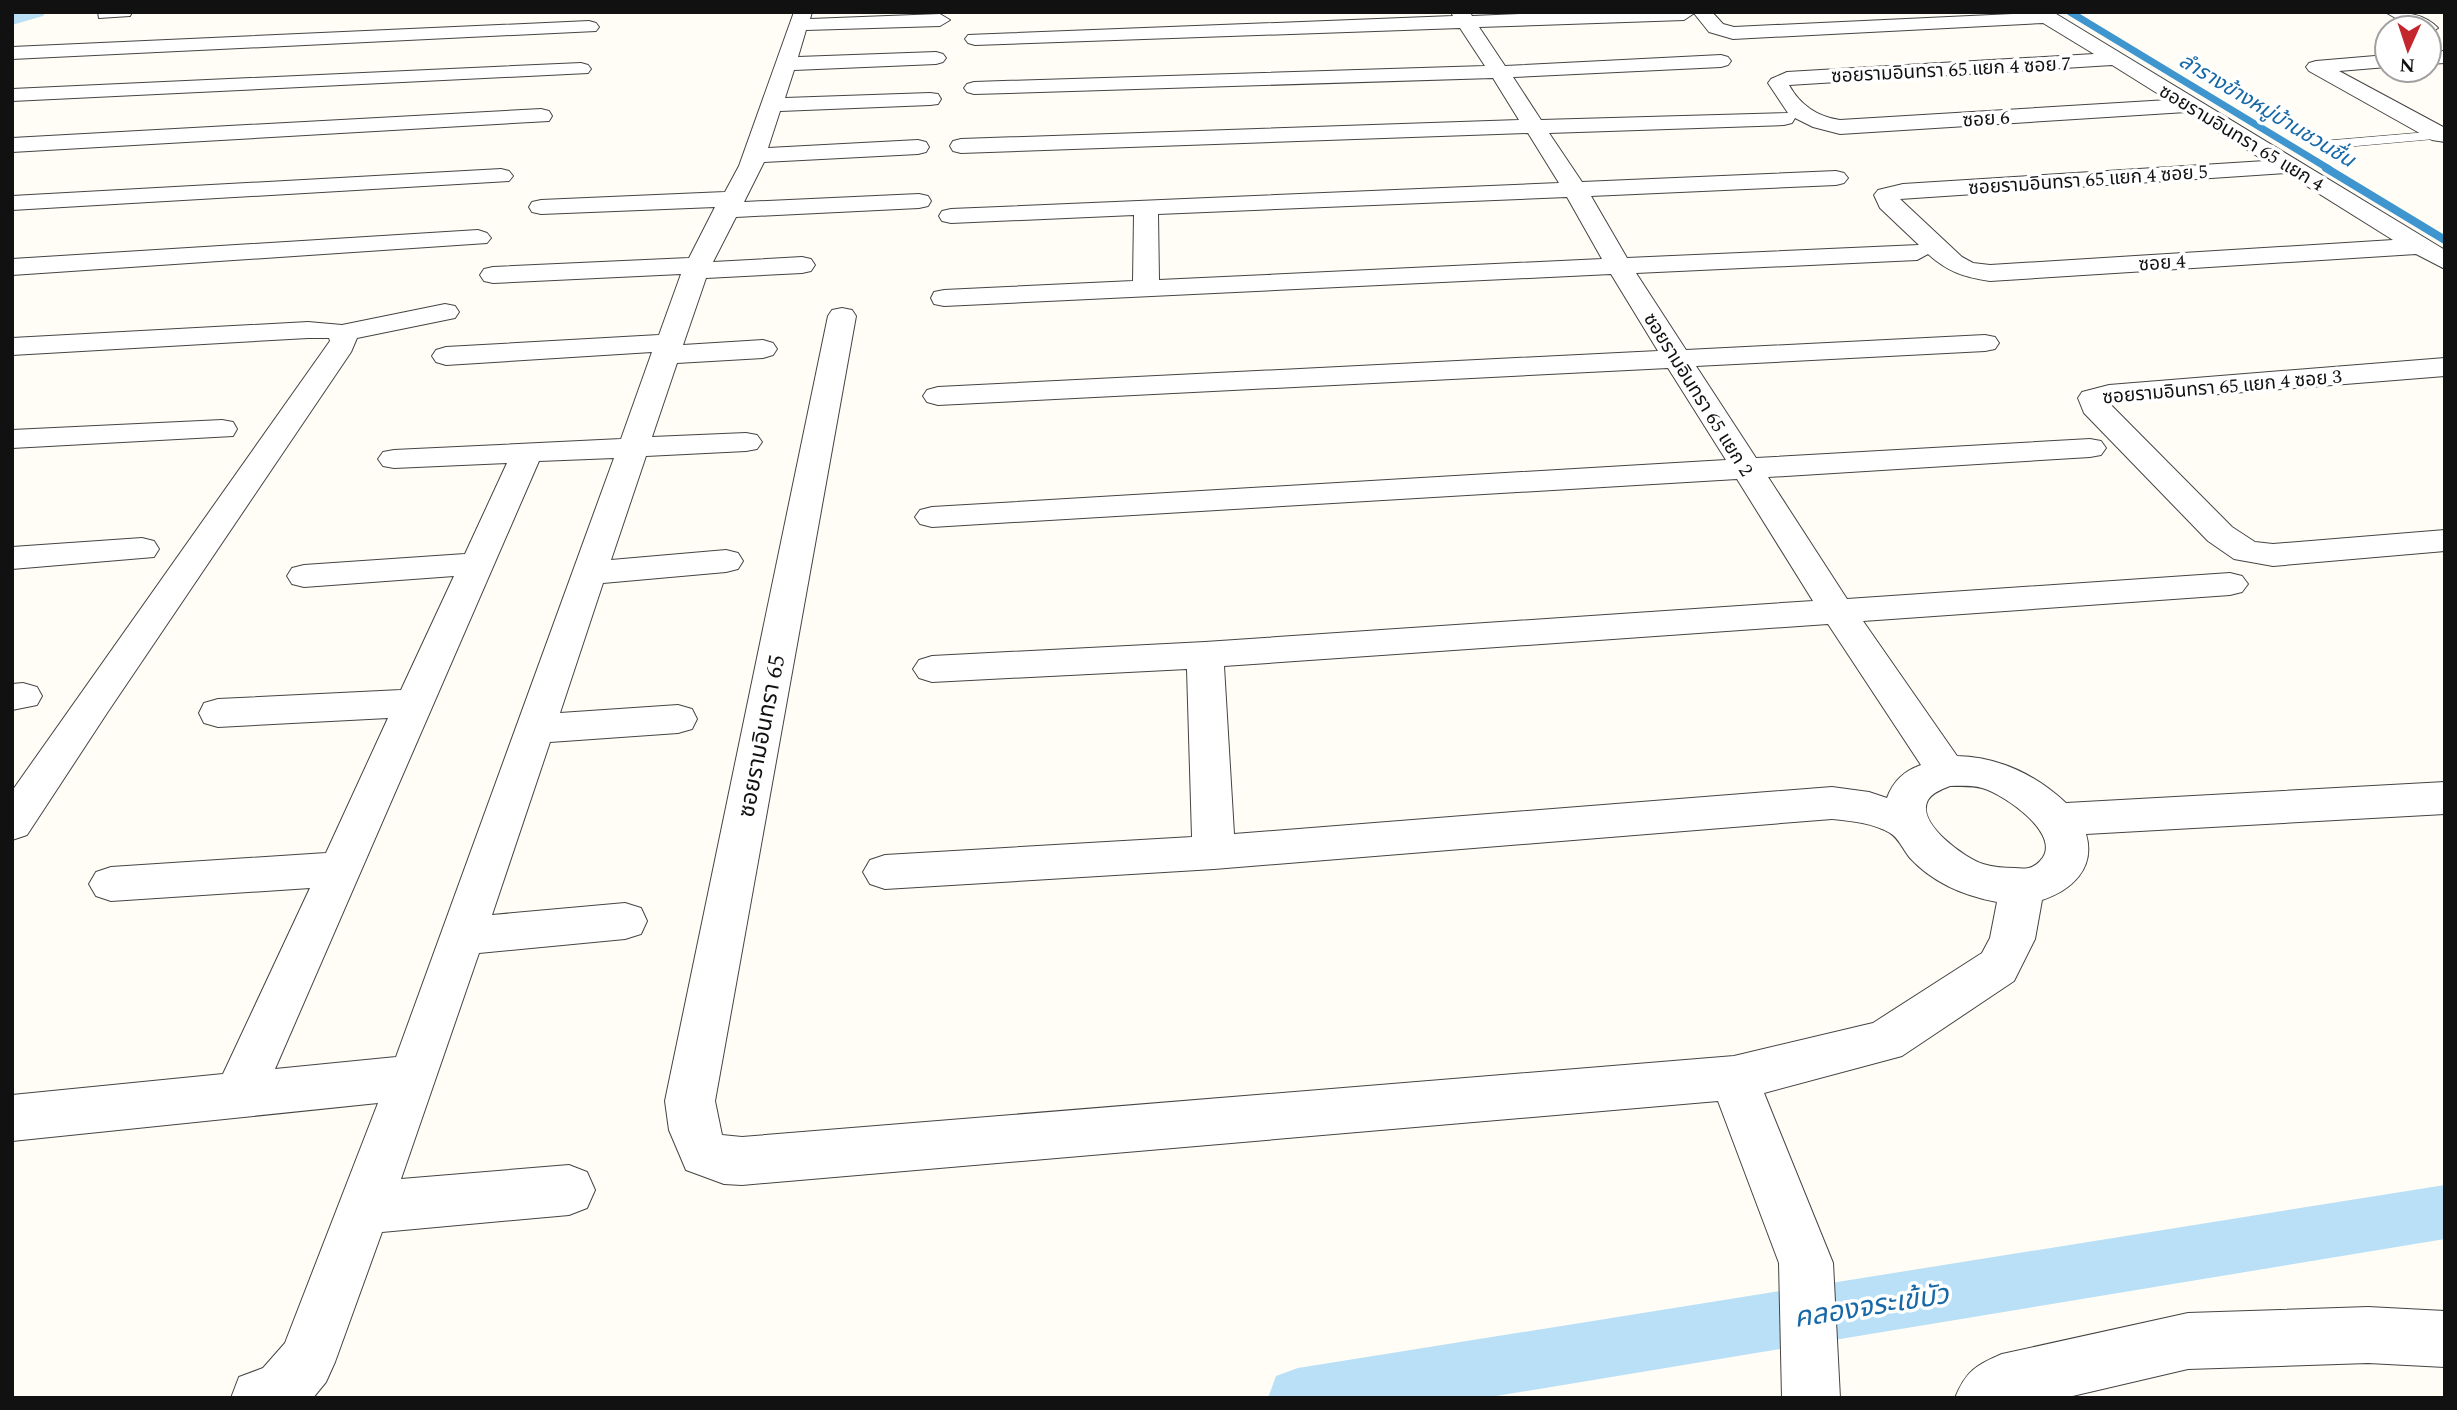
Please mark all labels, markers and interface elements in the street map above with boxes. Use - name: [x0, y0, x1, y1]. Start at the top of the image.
- north arrow: [2373, 14, 2443, 84]
- water label: ลำรางข้างหมู่บ้านชวนชื่น: [2172, 46, 2362, 177]
- street label: ซอยรามอินทรา 65 แยก 4 ซอย 7: [1831, 50, 2072, 91]
- text: N: [2399, 50, 2416, 79]
- street label: ซอยรามอินทรา 65 แยก 4: [2153, 77, 2330, 199]
- street label: ซอย 6: [1962, 103, 2011, 136]
- street label: ซอยรามอินทรา 65 แยก 4 ซอย 5: [1967, 158, 2209, 203]
- street label: ซอย 4: [2138, 247, 2187, 280]
- street label: ซอยรามอินทรา 65 แยก 2: [1636, 307, 1760, 482]
- street label: ซอยรามอินทรา 65 แยก 4 ซอย 3: [2101, 363, 2343, 412]
- street label: ซอยรามอินทรา 65: [730, 652, 795, 821]
- water label: คลองจระเข้บัว: [1791, 1273, 1953, 1340]

